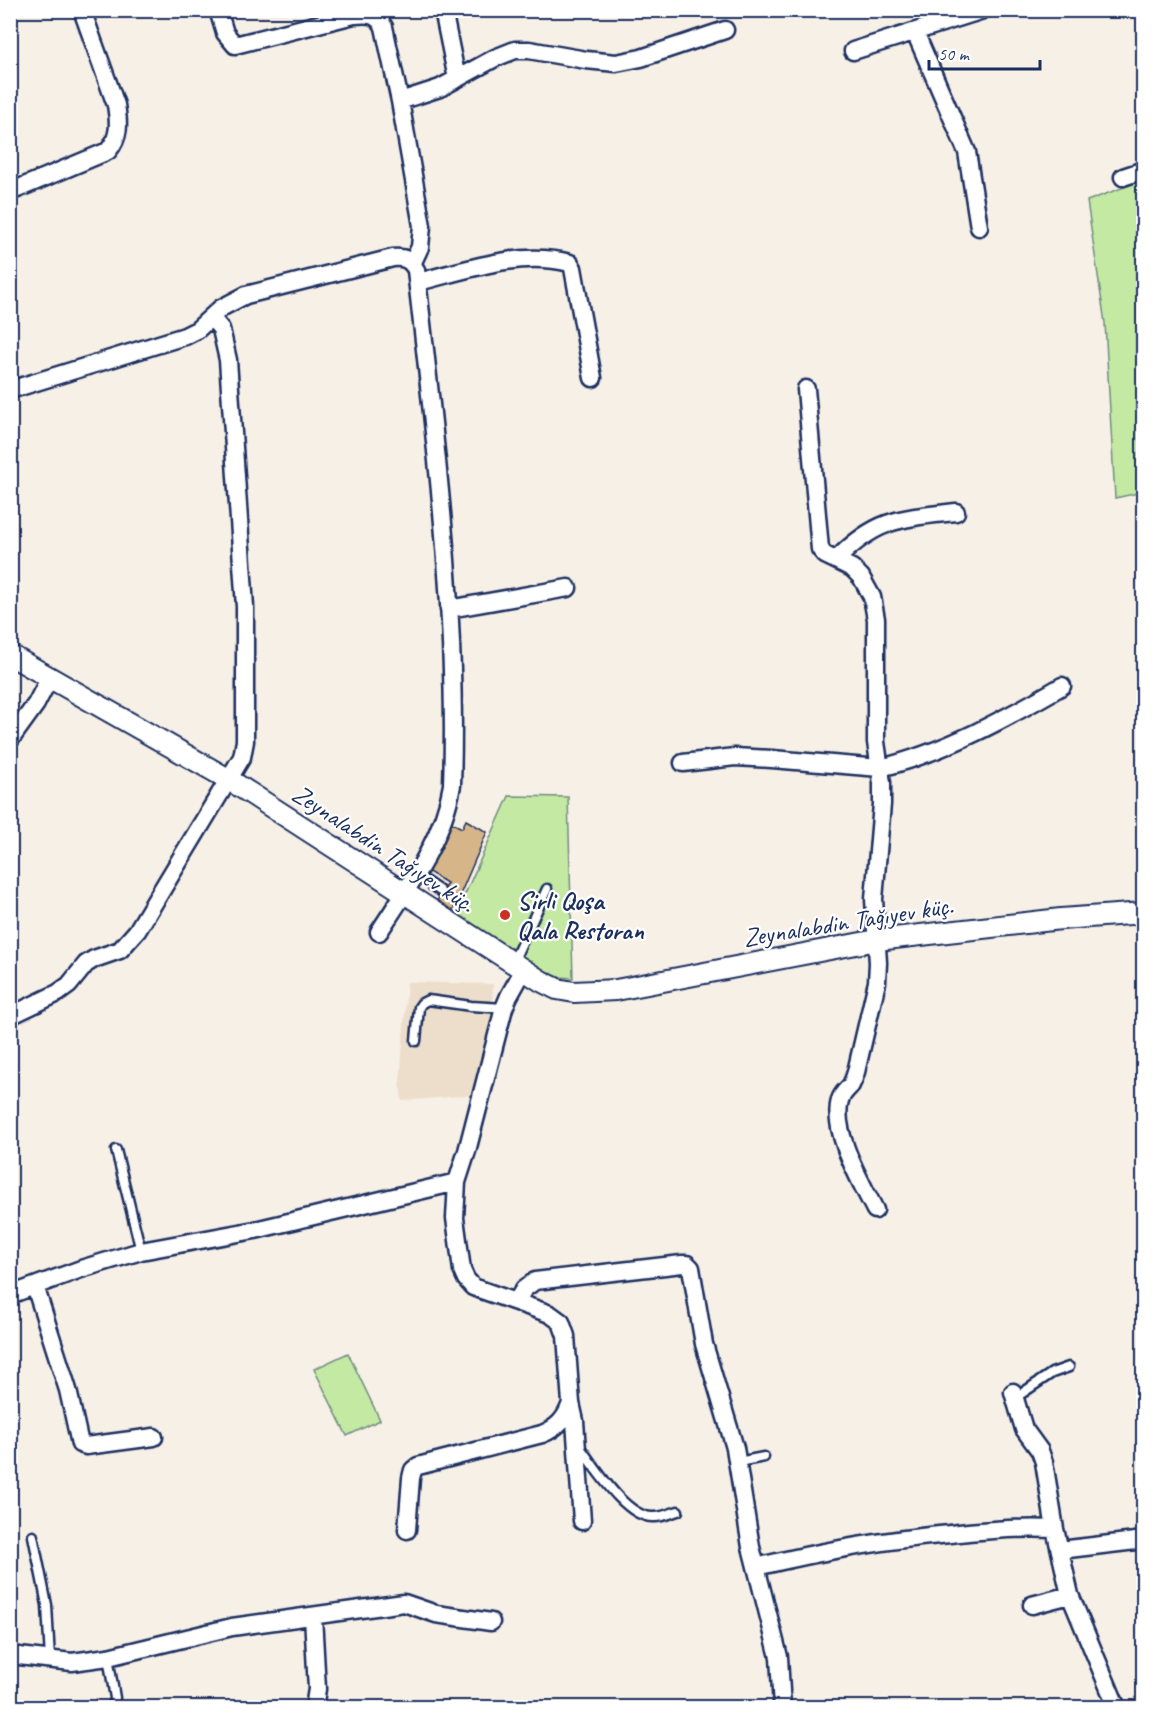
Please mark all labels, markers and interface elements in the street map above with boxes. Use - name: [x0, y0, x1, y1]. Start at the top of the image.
- scale bar: [929, 33, 1040, 71]
- text: 50 m: [938, 43, 971, 65]
- street label: Zeynalabdin Tağıyev küç.: [286, 777, 482, 920]
- place label: Sirli Qoşa Qala Restoran: [517, 884, 645, 947]
- street label: Zeynalabdin Tağıyev küç.: [741, 889, 956, 954]
- marker: Sirli Qoşa Qala Restoran: [498, 908, 512, 922]

